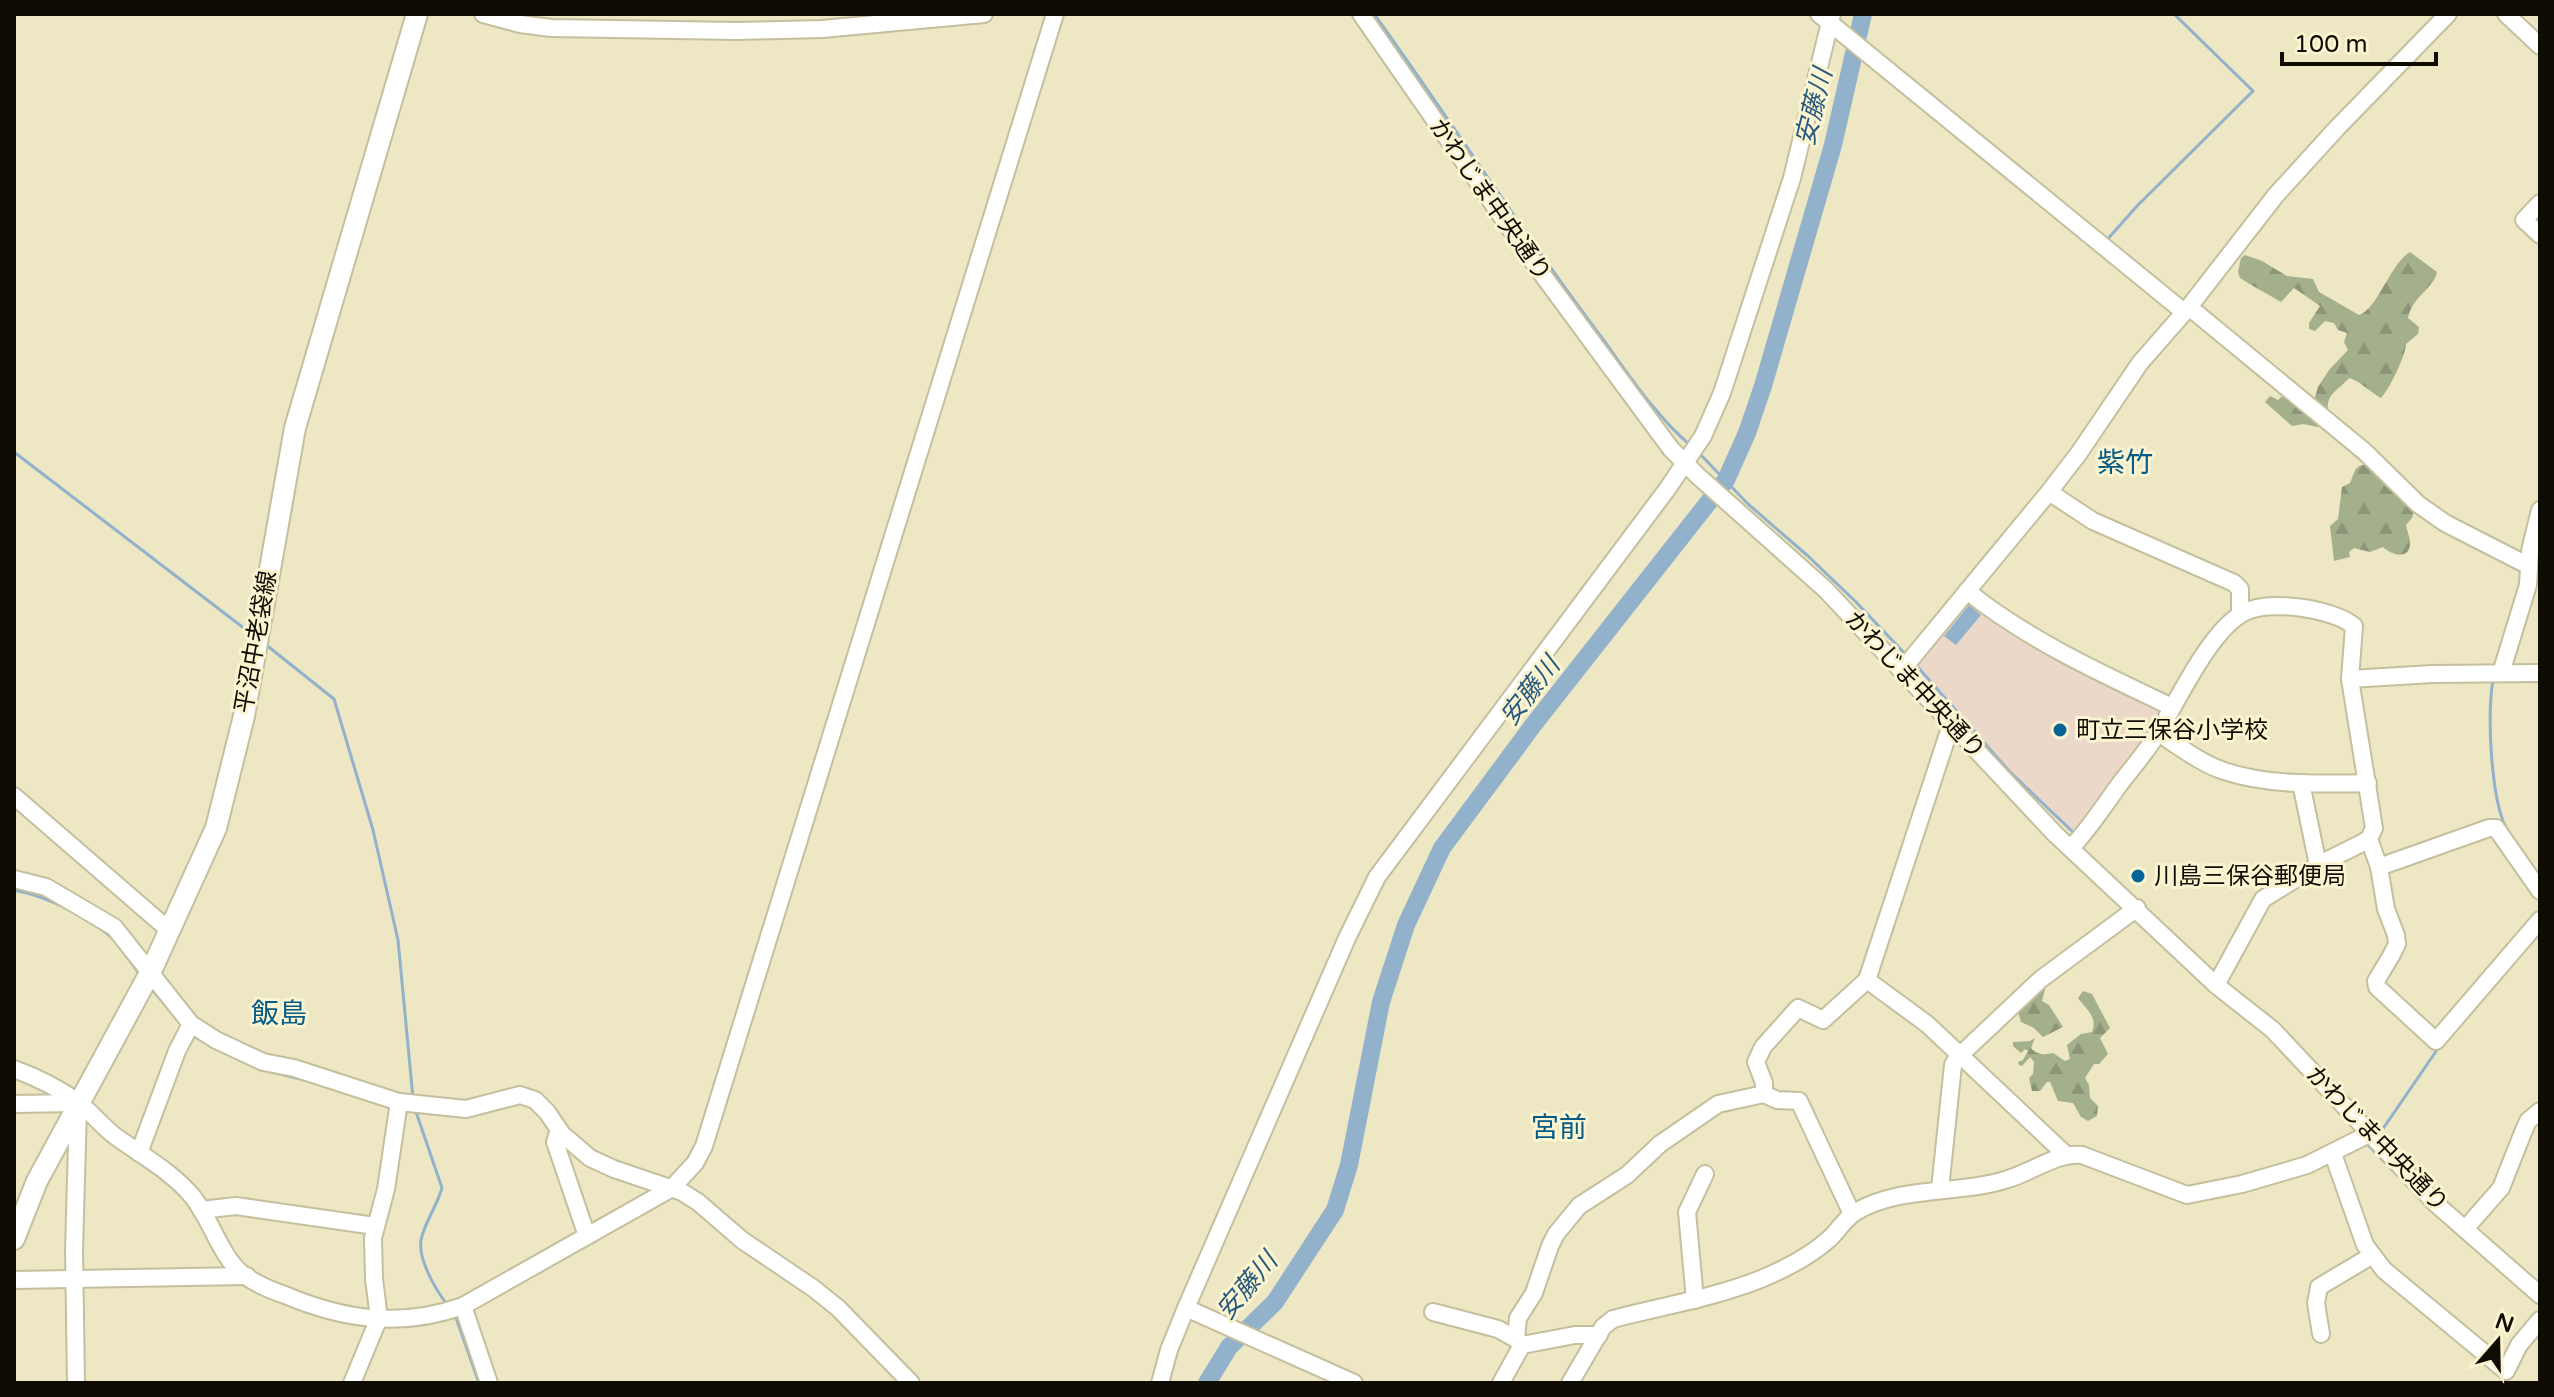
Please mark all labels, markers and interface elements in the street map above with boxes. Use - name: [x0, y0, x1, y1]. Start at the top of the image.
- scale bar: [2282, 16, 2436, 66]
- text: 100 m: [2294, 30, 2368, 59]
- water label: 安藤川: [1790, 63, 1839, 149]
- street label: かわじま中央通り: [1423, 113, 1557, 287]
- district label: 紫竹: [2097, 446, 2153, 480]
- street label: 平沼中老袋線: [229, 569, 283, 715]
- street label: かわじま中央通り: [1839, 605, 1991, 765]
- water label: 安藤川: [1494, 648, 1568, 731]
- place label: 町立三保谷小学校: [2076, 716, 2268, 745]
- marker: 町立三保谷小学校: [2051, 721, 2069, 739]
- place label: 川島三保谷郵便局: [2154, 862, 2346, 891]
- marker: 川島三保谷郵便局: [2129, 867, 2147, 885]
- district label: 飯島: [251, 997, 307, 1031]
- street label: かわじま中央通り: [2300, 1060, 2454, 1218]
- district label: 宮前: [1531, 1111, 1587, 1145]
- water label: 安藤川: [1210, 1244, 1286, 1326]
- north arrow: [2458, 1301, 2538, 1381]
- text: N: [2492, 1308, 2517, 1338]

